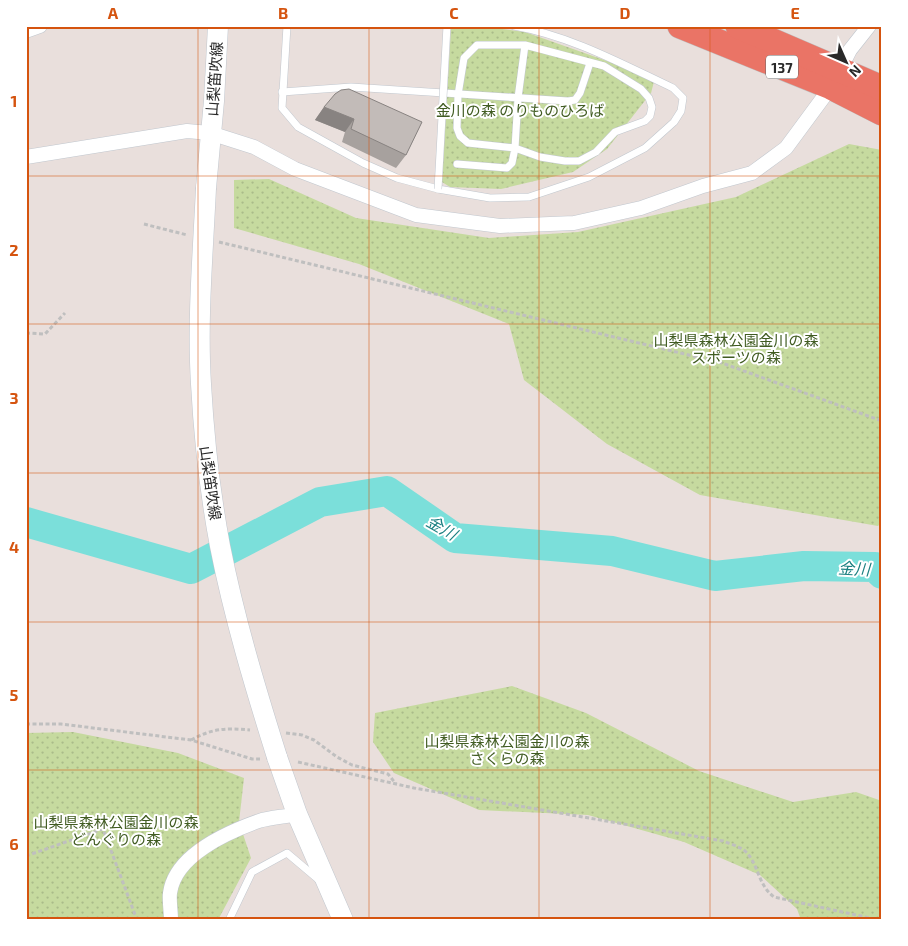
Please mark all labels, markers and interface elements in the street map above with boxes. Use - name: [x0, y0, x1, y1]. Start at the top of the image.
- text: A: [108, 3, 119, 22]
- text: B: [278, 3, 288, 22]
- text: C: [449, 3, 459, 22]
- text: D: [620, 3, 631, 22]
- text: E: [790, 3, 800, 22]
- north arrow: [820, 38, 870, 88]
- street label: 山梨笛吹線: [202, 41, 226, 117]
- road number: 137: [766, 56, 798, 78]
- text: N: [846, 62, 865, 81]
- text: 1: [11, 91, 17, 110]
- park label: 金川の森 のりものひろば: [436, 101, 604, 119]
- text: 2: [9, 240, 19, 259]
- park label: 山梨県森林公園金川の森 スポーツの森: [653, 331, 819, 366]
- text: 3: [9, 388, 19, 407]
- street label: 山梨笛吹線: [197, 445, 225, 521]
- water label: 金川: [423, 511, 462, 544]
- text: 4: [9, 537, 19, 556]
- water label: 金川: [838, 558, 872, 578]
- text: 5: [10, 685, 19, 704]
- park label: 山梨県森林公園金川の森 さくらの森: [424, 732, 590, 767]
- park label: 山梨県森林公園金川の森 どんぐりの森: [33, 813, 199, 848]
- text: 6: [9, 834, 19, 853]

